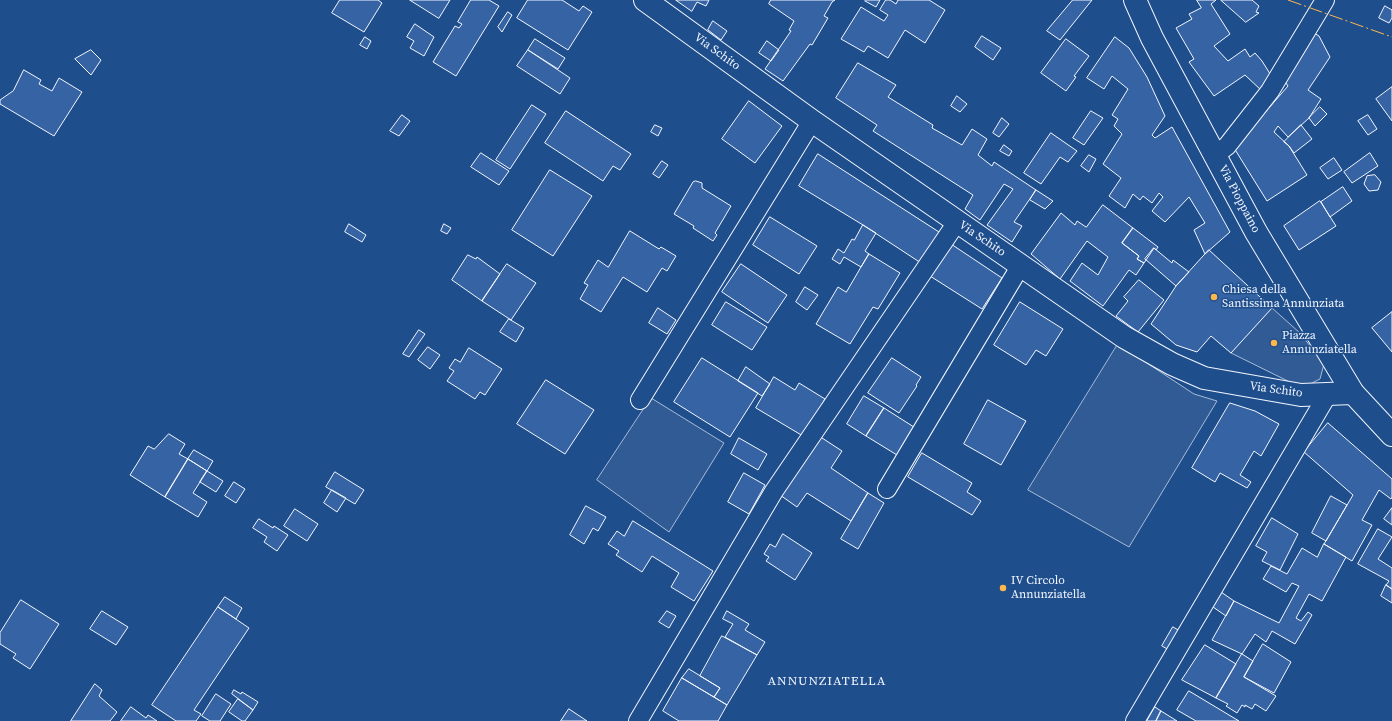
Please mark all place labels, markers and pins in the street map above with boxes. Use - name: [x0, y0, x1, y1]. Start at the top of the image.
- place label: Chiesa della Santissima Annunziata: [1222, 283, 1344, 311]
- marker: Chiesa della Santissima Annunziata: [1209, 292, 1219, 302]
- place label: Piazza Annunziatella: [1282, 329, 1357, 357]
- marker: Piazza Annunziatella: [1269, 338, 1279, 348]
- place label: IV Circolo Annunziatella: [1011, 574, 1086, 602]
- marker: IV Circolo Annunziatella: [998, 583, 1008, 593]

